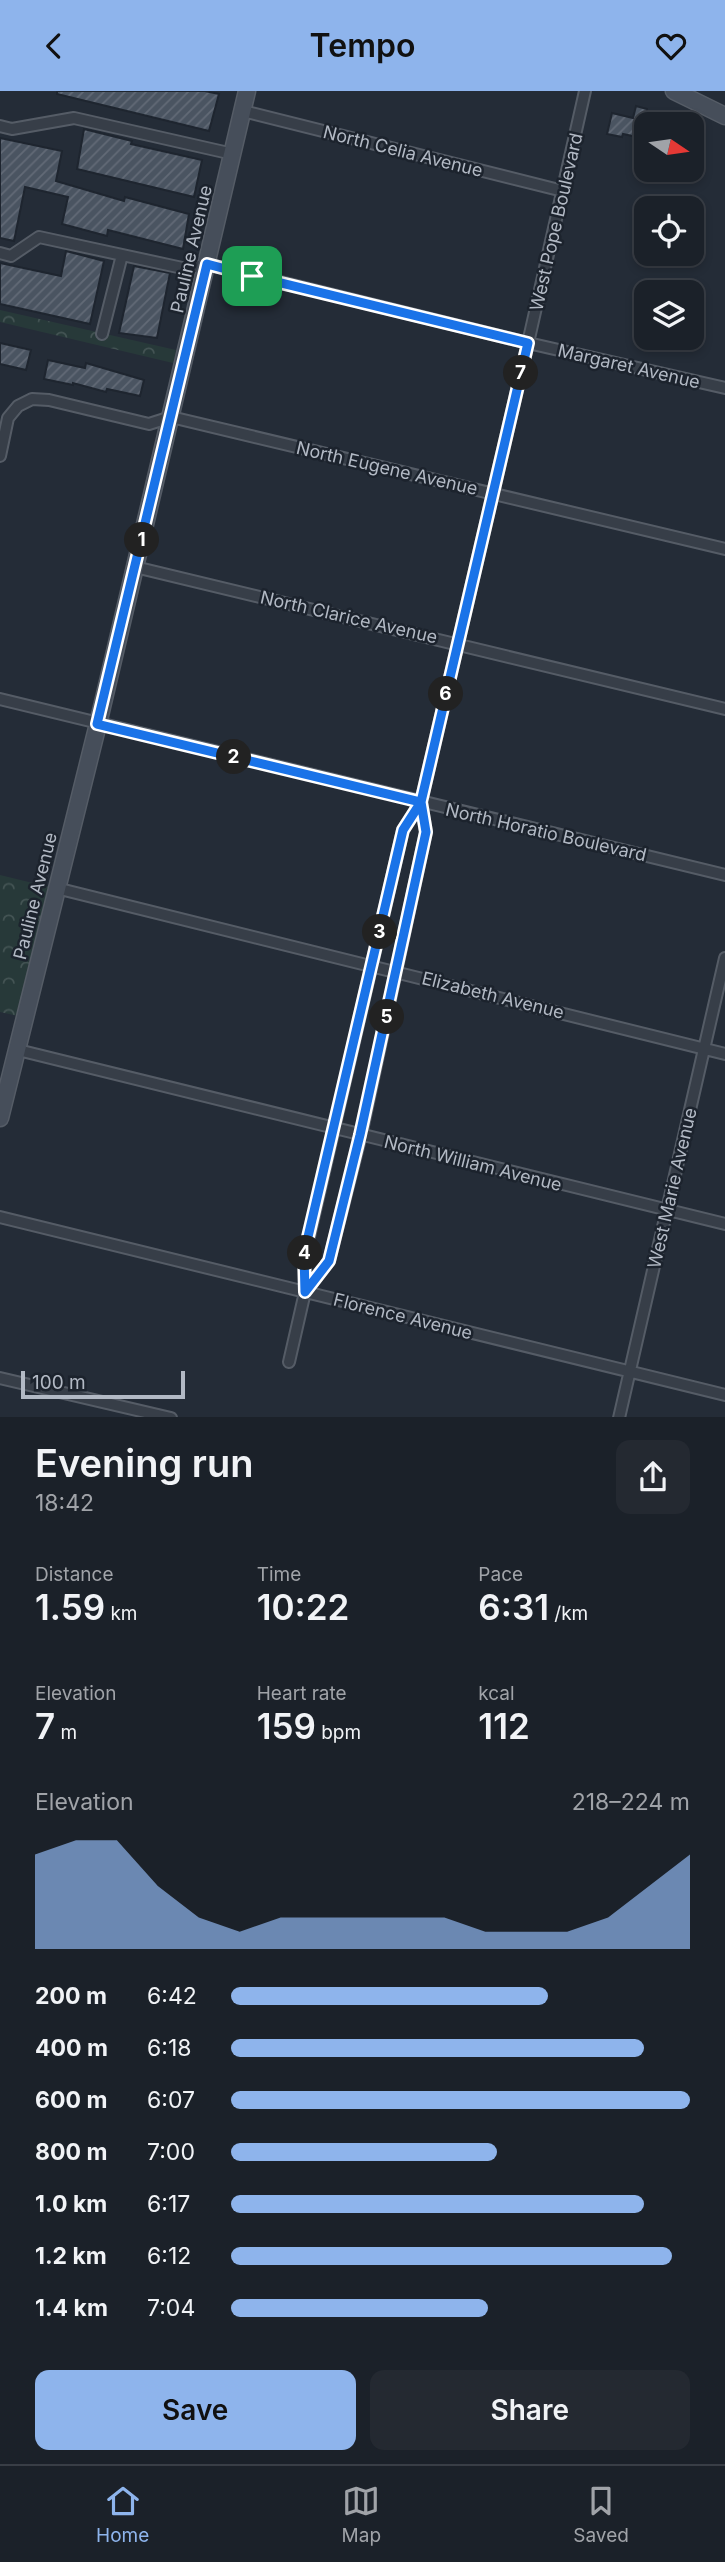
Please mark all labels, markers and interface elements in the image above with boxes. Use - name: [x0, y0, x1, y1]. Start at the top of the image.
- text: Tempo: [310, 26, 415, 65]
- icon: back: [35, 27, 73, 65]
- icon: heart: [652, 27, 690, 65]
- north arrow: [634, 112, 704, 182]
- map controls: [634, 112, 704, 350]
- street label: North Celia Avenue: [321, 121, 485, 181]
- street label: West Pope Boulevard: [525, 131, 587, 313]
- street label: Pauline Avenue: [166, 183, 216, 315]
- button: locate: [634, 196, 704, 266]
- pin: [222, 246, 282, 306]
- icon: arrive: [233, 257, 271, 295]
- button: layers: [634, 280, 704, 350]
- street label: Margaret Avenue: [556, 339, 702, 393]
- pin: 7: [504, 355, 538, 391]
- text: 7: [515, 361, 526, 384]
- street label: North Eugene Avenue: [294, 437, 480, 499]
- pin: 1: [124, 523, 160, 557]
- text: 1: [137, 528, 146, 551]
- street label: North Clarice Avenue: [258, 586, 440, 648]
- pin: 6: [428, 677, 464, 711]
- text: 6: [439, 682, 452, 705]
- pin: 2: [216, 739, 252, 775]
- text: 2: [228, 745, 239, 768]
- street label: North Horatio Boulevard: [444, 799, 648, 865]
- street label: Pauline Avenue: [9, 830, 61, 962]
- pin: 3: [362, 915, 398, 949]
- text: 3: [373, 920, 386, 943]
- street label: Elizabeth Avenue: [420, 967, 566, 1023]
- pin: 5: [370, 999, 404, 1035]
- text: 5: [380, 1005, 393, 1028]
- street label: West Marie Avenue: [643, 1106, 701, 1270]
- street label: North William Avenue: [382, 1131, 564, 1195]
- pin: 4: [288, 1235, 322, 1271]
- text: 4: [298, 1241, 311, 1264]
- street label: Florence Avenue: [331, 1289, 475, 1343]
- scale bar: [21, 1369, 186, 1400]
- text: 100 m: [32, 1371, 86, 1394]
- text: Evening run: [35, 1440, 253, 1486]
- button: share: [616, 1440, 690, 1514]
- text: 18:42: [35, 1489, 94, 1517]
- text: Distance: [35, 1563, 113, 1586]
- text: Time: [257, 1563, 301, 1586]
- text: Pace: [478, 1563, 523, 1586]
- text: 1.59: [35, 1586, 105, 1628]
- text: 10:22: [257, 1586, 349, 1628]
- text: 6:31: [478, 1586, 549, 1628]
- text: km: [105, 1602, 137, 1625]
- text: /km: [549, 1602, 588, 1625]
- text: Elevation: [35, 1682, 116, 1705]
- text: Heart rate: [257, 1682, 347, 1705]
- text: kcal: [478, 1682, 515, 1705]
- text: 7: [35, 1705, 55, 1747]
- text: 159: [257, 1705, 316, 1747]
- text: 112: [478, 1705, 530, 1747]
- text: m: [55, 1721, 77, 1744]
- text: bpm: [316, 1721, 361, 1744]
- text: Elevation: [35, 1788, 134, 1816]
- text: 218–224 m: [572, 1788, 690, 1816]
- text: 200 m: [35, 1982, 107, 2010]
- text: 6:42: [147, 1982, 197, 2010]
- text: 400 m: [35, 2034, 108, 2062]
- text: 6:18: [147, 2034, 191, 2062]
- text: 600 m: [35, 2086, 107, 2114]
- text: 6:07: [147, 2086, 195, 2114]
- text: 800 m: [35, 2138, 107, 2166]
- text: 7:00: [147, 2138, 195, 2166]
- text: 1.0 km: [35, 2190, 107, 2218]
- text: 6:17: [147, 2190, 190, 2218]
- text: 1.2 km: [35, 2242, 107, 2270]
- text: 6:12: [147, 2242, 191, 2270]
- text: 1.4 km: [35, 2294, 108, 2322]
- text: 7:04: [147, 2294, 195, 2322]
- button: Save: [35, 2370, 356, 2450]
- button: Share: [370, 2370, 690, 2450]
- tab: Home: [96, 2482, 149, 2547]
- tab: Map: [342, 2482, 381, 2547]
- tab: Saved: [573, 2482, 629, 2547]

